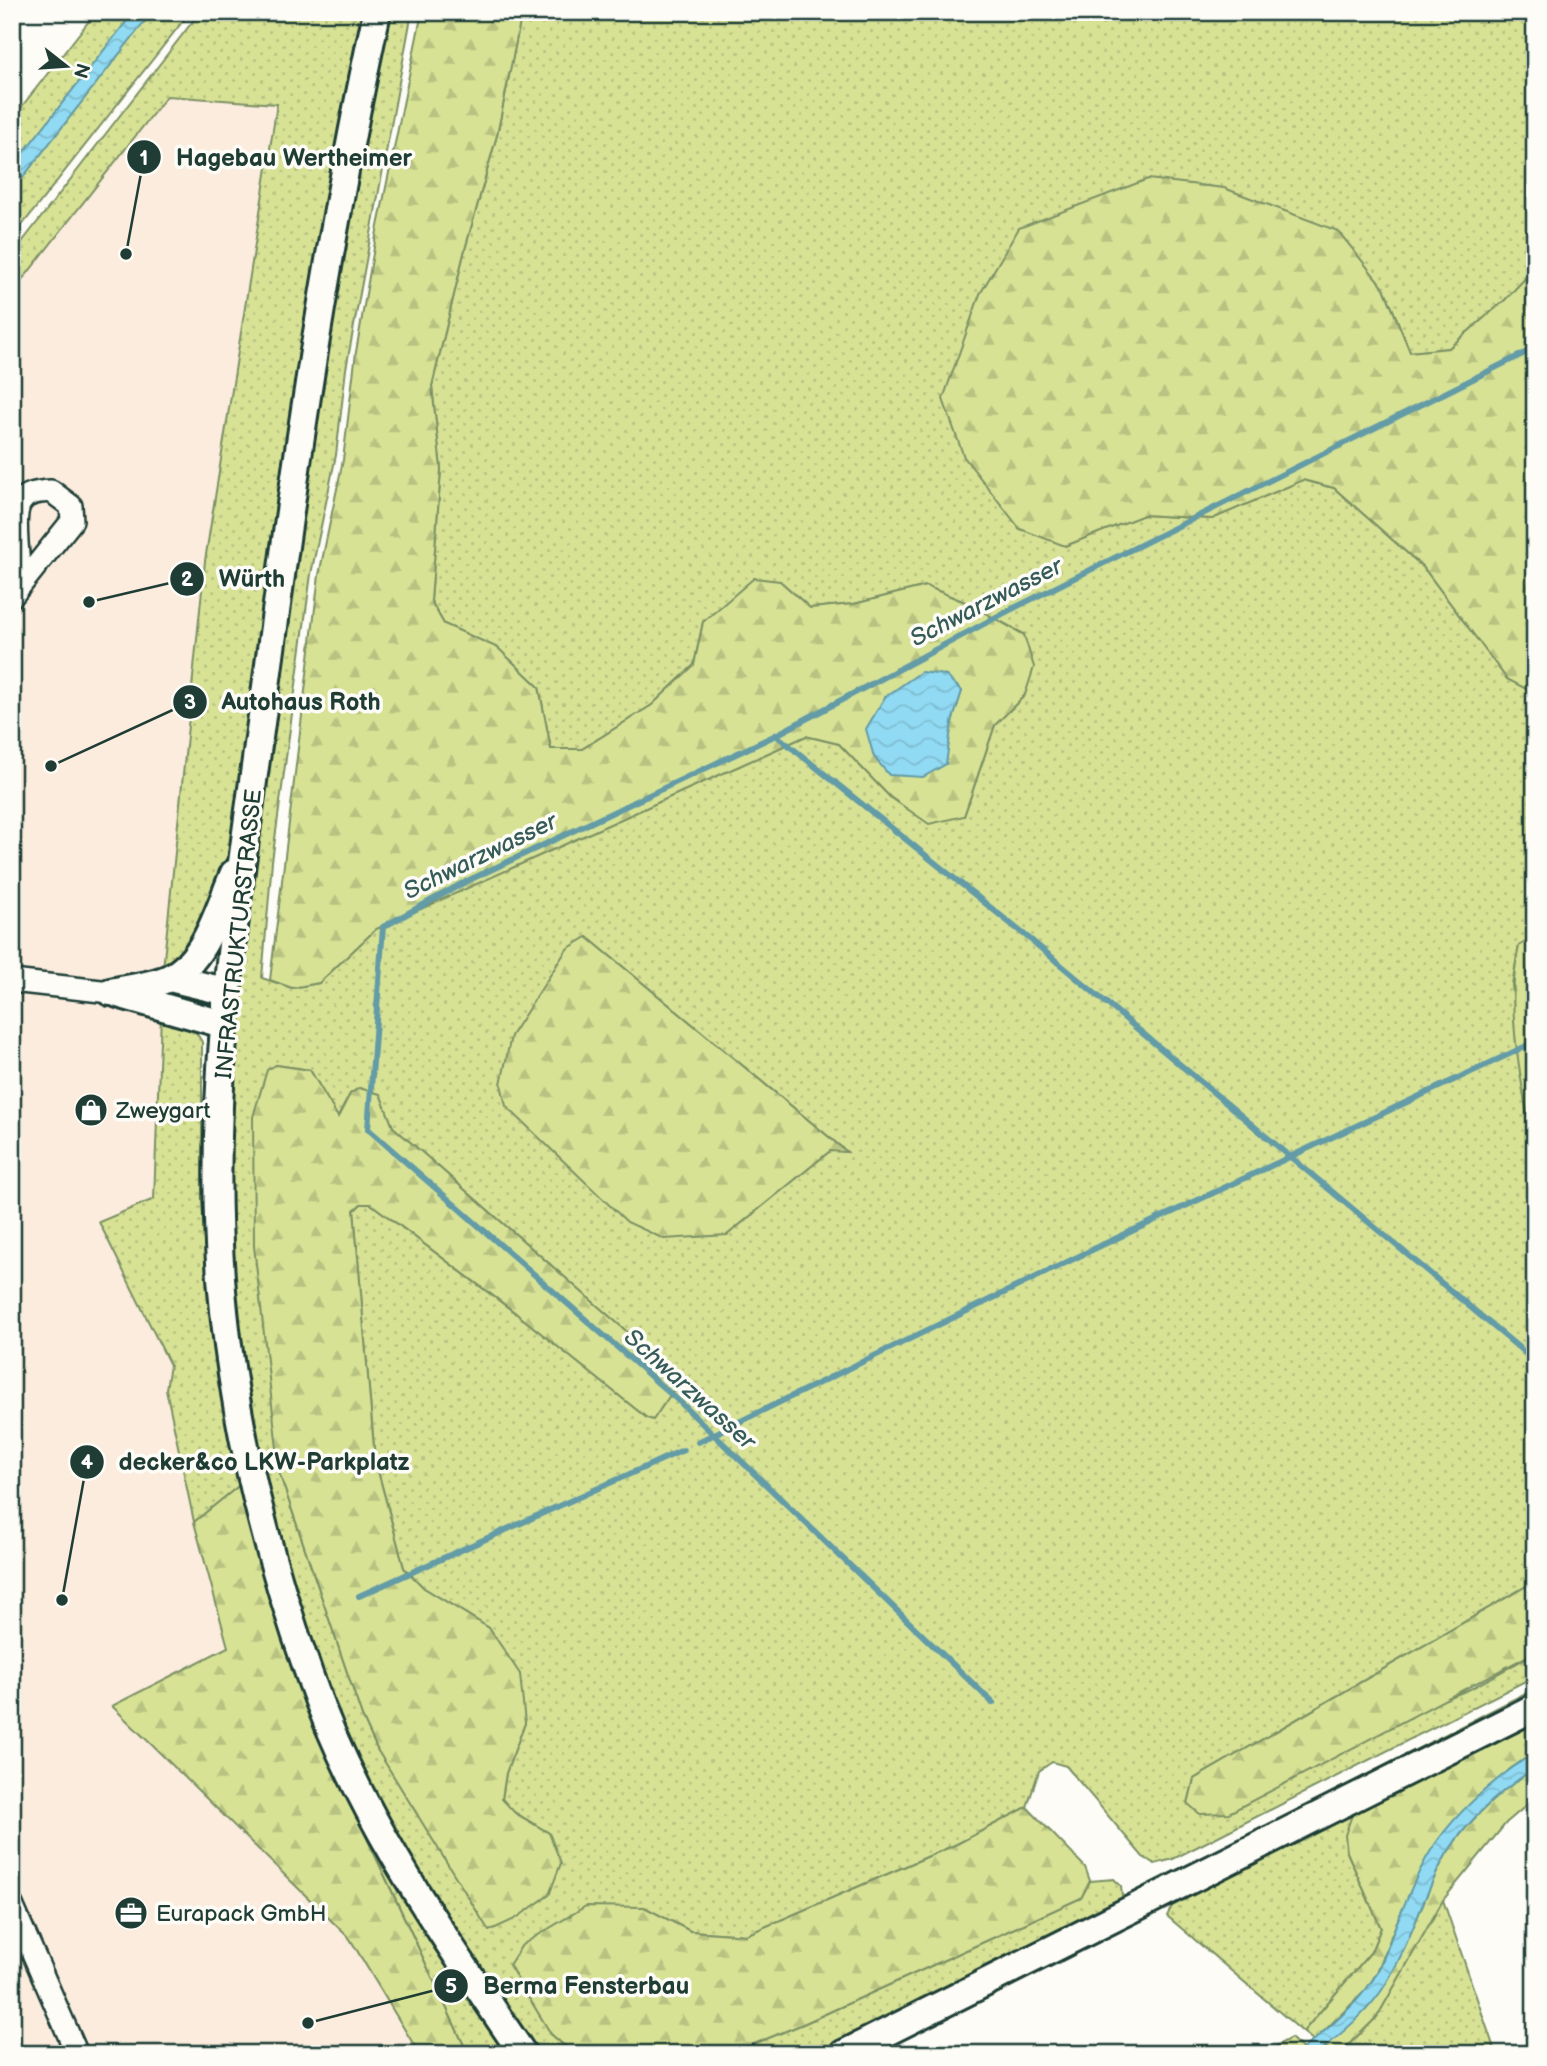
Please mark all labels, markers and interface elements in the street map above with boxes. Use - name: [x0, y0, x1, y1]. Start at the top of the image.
- north arrow: [32, 32, 102, 102]
- text: N: [68, 60, 94, 81]
- callout: Hagebau Wertheimer: [127, 135, 426, 180]
- text: Hagebau Wertheimer: [176, 144, 412, 173]
- text: 1: [140, 146, 148, 171]
- water label: Schwarzwasser: [905, 551, 1069, 653]
- callout: Würth: [170, 556, 299, 601]
- text: Würth: [219, 565, 285, 594]
- text: 2: [181, 567, 194, 592]
- callout: Autohaus Roth: [172, 679, 394, 724]
- text: Autohaus Roth: [220, 688, 381, 717]
- text: 3: [184, 690, 196, 715]
- street label: INFRASTRUKTURSTRASSE: [210, 788, 268, 1081]
- water label: Schwarzwasser: [399, 806, 564, 906]
- shop icon: Zweygart: [72, 1091, 110, 1129]
- place label: Zweygart: [115, 1097, 211, 1125]
- water label: Schwarzwasser: [618, 1323, 763, 1458]
- callout: decker&co LKW-Parkplatz: [70, 1439, 424, 1484]
- text: decker&co LKW-Parkplatz: [119, 1448, 410, 1477]
- text: 4: [81, 1450, 94, 1475]
- office icon: Eurapack GmbH: [112, 1894, 150, 1932]
- place label: Eurapack GmbH: [156, 1900, 327, 1928]
- callout: Berma Fensterbau: [433, 1963, 703, 2008]
- text: Berma Fensterbau: [483, 1972, 689, 2001]
- text: 5: [445, 1974, 457, 1999]

